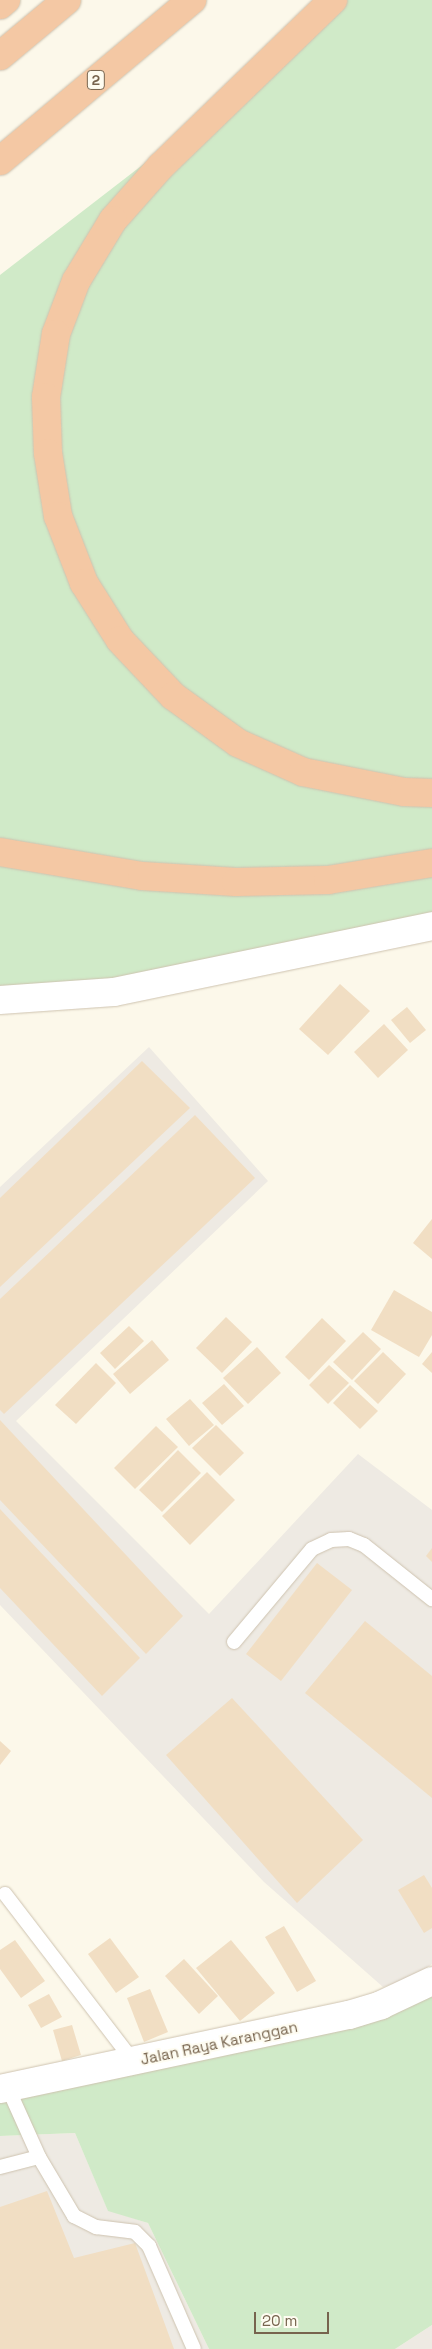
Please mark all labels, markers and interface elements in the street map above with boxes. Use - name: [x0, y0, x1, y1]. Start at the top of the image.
- road number: 2: [86, 68, 106, 92]
- street label: Jalan Raya Karanggan: [139, 2018, 299, 2068]
- scale bar: [257, 2302, 332, 2334]
- text: 20 m: [262, 2311, 297, 2330]

